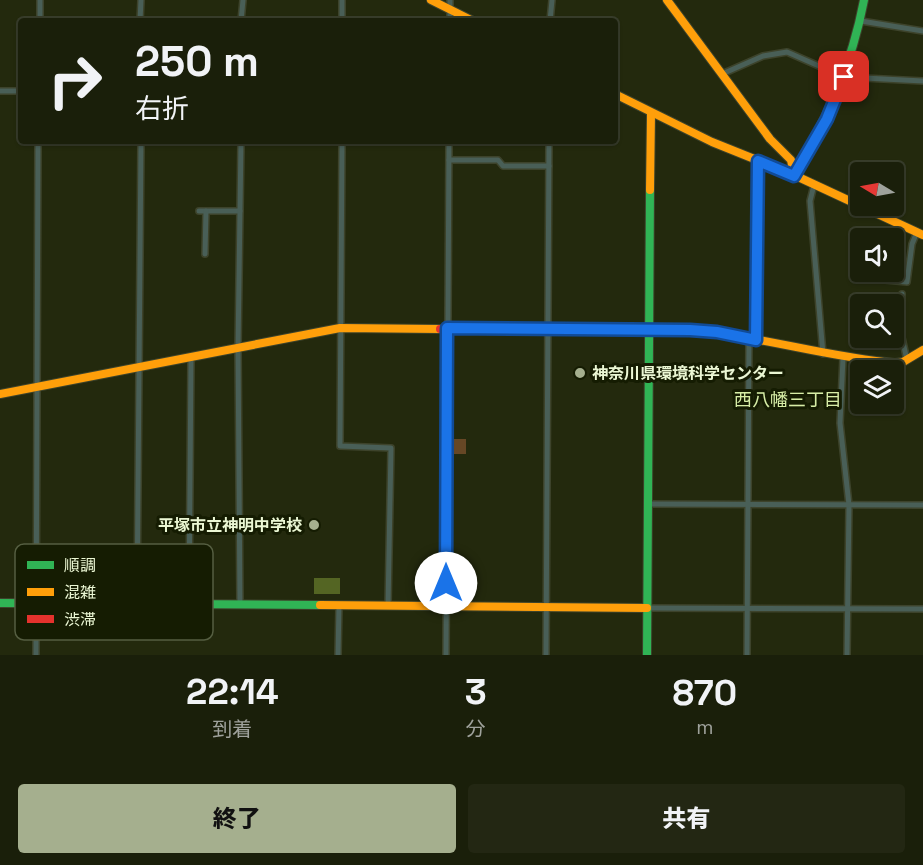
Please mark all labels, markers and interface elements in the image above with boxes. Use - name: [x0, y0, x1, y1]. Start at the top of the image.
- text: 250 m: [135, 35, 259, 88]
- icon: right: [36, 42, 114, 120]
- pin: [818, 51, 869, 102]
- icon: arrive: [827, 60, 860, 93]
- text: 右折: [135, 91, 189, 126]
- north arrow: [850, 162, 904, 216]
- map controls: [850, 162, 904, 414]
- button: sound: [850, 228, 904, 282]
- button: search: [850, 294, 904, 348]
- button: layers: [850, 360, 904, 414]
- place label: 神奈川県環境科学センター: [592, 363, 784, 384]
- marker: 神奈川県環境科学センター: [573, 366, 587, 380]
- district label: 西八幡三丁目: [734, 388, 842, 411]
- place label: 平塚市立神明中学校: [158, 515, 302, 536]
- marker: 平塚市立神明中学校: [307, 518, 321, 532]
- legend: [15, 544, 213, 640]
- position arrow: [414, 551, 478, 615]
- text: 順調: [64, 555, 96, 576]
- text: 混雑: [64, 582, 96, 603]
- text: 渋滞: [64, 609, 96, 630]
- text: 22:14: [186, 669, 279, 715]
- text: 3: [465, 669, 487, 715]
- text: 870: [673, 670, 737, 716]
- text: m: [696, 714, 713, 740]
- text: 到着: [212, 716, 252, 742]
- text: 分: [466, 716, 486, 742]
- button: 終了: [18, 784, 456, 853]
- button: 共有: [468, 784, 905, 853]

